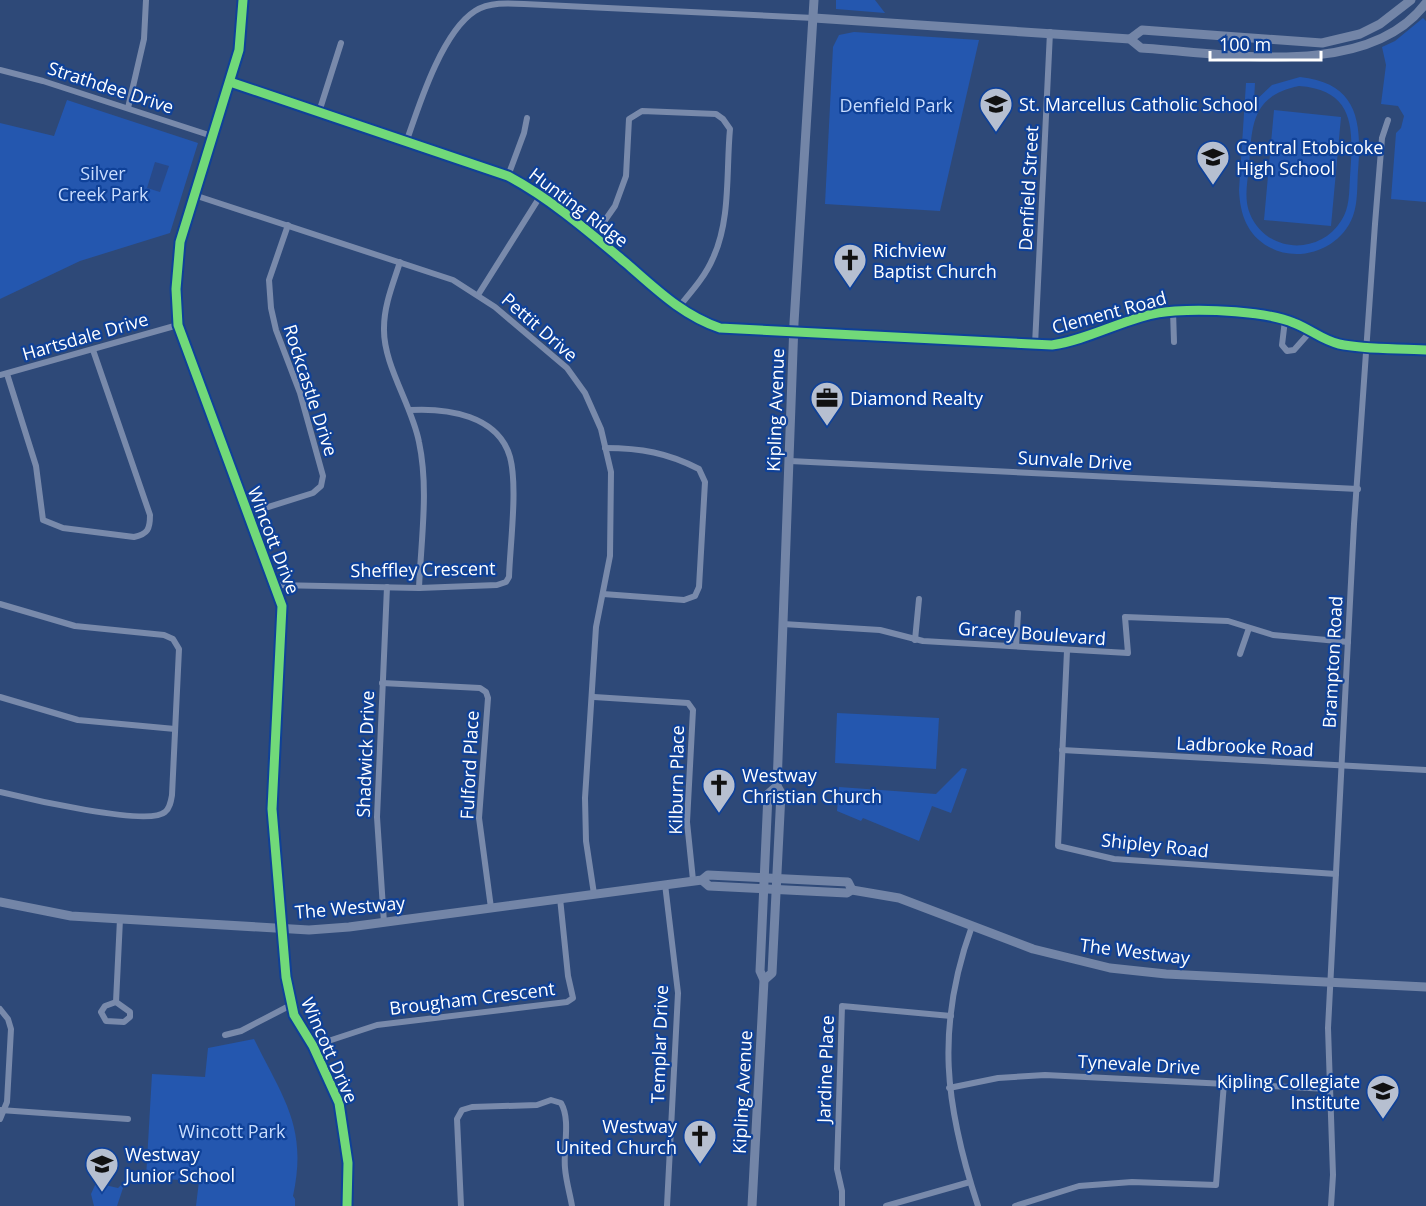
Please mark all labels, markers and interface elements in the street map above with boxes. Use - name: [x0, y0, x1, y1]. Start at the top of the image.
- scale bar: [1210, 24, 1321, 62]
- text: 100 m: [1219, 32, 1271, 56]
- street label: Strathdee Drive: [45, 55, 177, 119]
- school or university icon: St. Marcellus Catholic School: [978, 86, 1014, 133]
- place label: St. Marcellus Catholic School: [1019, 92, 1258, 116]
- park label: Denfield Park: [840, 93, 953, 117]
- street label: Denfield Street: [1013, 125, 1043, 251]
- place label: Central Etobicoke High School: [1236, 135, 1383, 180]
- school or university icon: Central Etobicoke High School: [1195, 139, 1231, 186]
- park label: Silver Creek Park: [58, 161, 149, 206]
- street label: Hunting Ridge: [525, 162, 633, 252]
- place label: Richview Baptist Church: [873, 238, 997, 283]
- church icon: Richview Baptist Church: [832, 242, 868, 289]
- street label: Clement Road: [1049, 285, 1169, 339]
- street label: Pettit Drive: [497, 287, 583, 367]
- street label: Hartsdale Drive: [19, 307, 151, 365]
- street label: Rockcastle Drive: [278, 321, 344, 459]
- street label: Kipling Avenue: [761, 348, 789, 472]
- office icon: Diamond Realty: [809, 380, 845, 427]
- place label: Diamond Realty: [850, 386, 984, 410]
- street label: Sunvale Drive: [1017, 445, 1133, 475]
- street label: Wincott Drive: [243, 483, 305, 597]
- street label: Sheffley Crescent: [350, 556, 496, 582]
- street label: Brampton Road: [1317, 595, 1347, 729]
- street label: Gracey Boulevard: [957, 616, 1107, 650]
- street label: Shadwick Drive: [351, 690, 379, 818]
- street label: Fulford Place: [454, 710, 484, 820]
- street label: Kilburn Place: [663, 725, 689, 835]
- street label: Ladbrooke Road: [1176, 730, 1314, 762]
- place label: Westway Christian Church: [742, 763, 882, 808]
- church icon: Westway Christian Church: [701, 767, 737, 814]
- street label: Shipley Road: [1100, 827, 1210, 863]
- street label: The Westway: [294, 890, 407, 924]
- street label: The Westway: [1079, 932, 1192, 970]
- street label: Brougham Crescent: [388, 976, 556, 1020]
- street label: Templar Drive: [645, 984, 673, 1104]
- street label: Wincott Drive: [296, 993, 364, 1107]
- street label: Jardine Place: [811, 1015, 839, 1125]
- street label: Kipling Avenue: [727, 1030, 757, 1154]
- street label: Tynevale Drive: [1077, 1049, 1201, 1079]
- place label: Kipling Collegiate Institute: [1217, 1069, 1360, 1114]
- school or university icon: Kipling Collegiate Institute: [1365, 1073, 1401, 1120]
- place label: Westway United Church: [556, 1114, 678, 1159]
- church icon: Westway United Church: [682, 1118, 718, 1165]
- park label: Wincott Park: [179, 1119, 286, 1143]
- place label: Westway Junior School: [123, 1142, 235, 1187]
- school or university icon: Westway Junior School: [84, 1146, 120, 1193]

